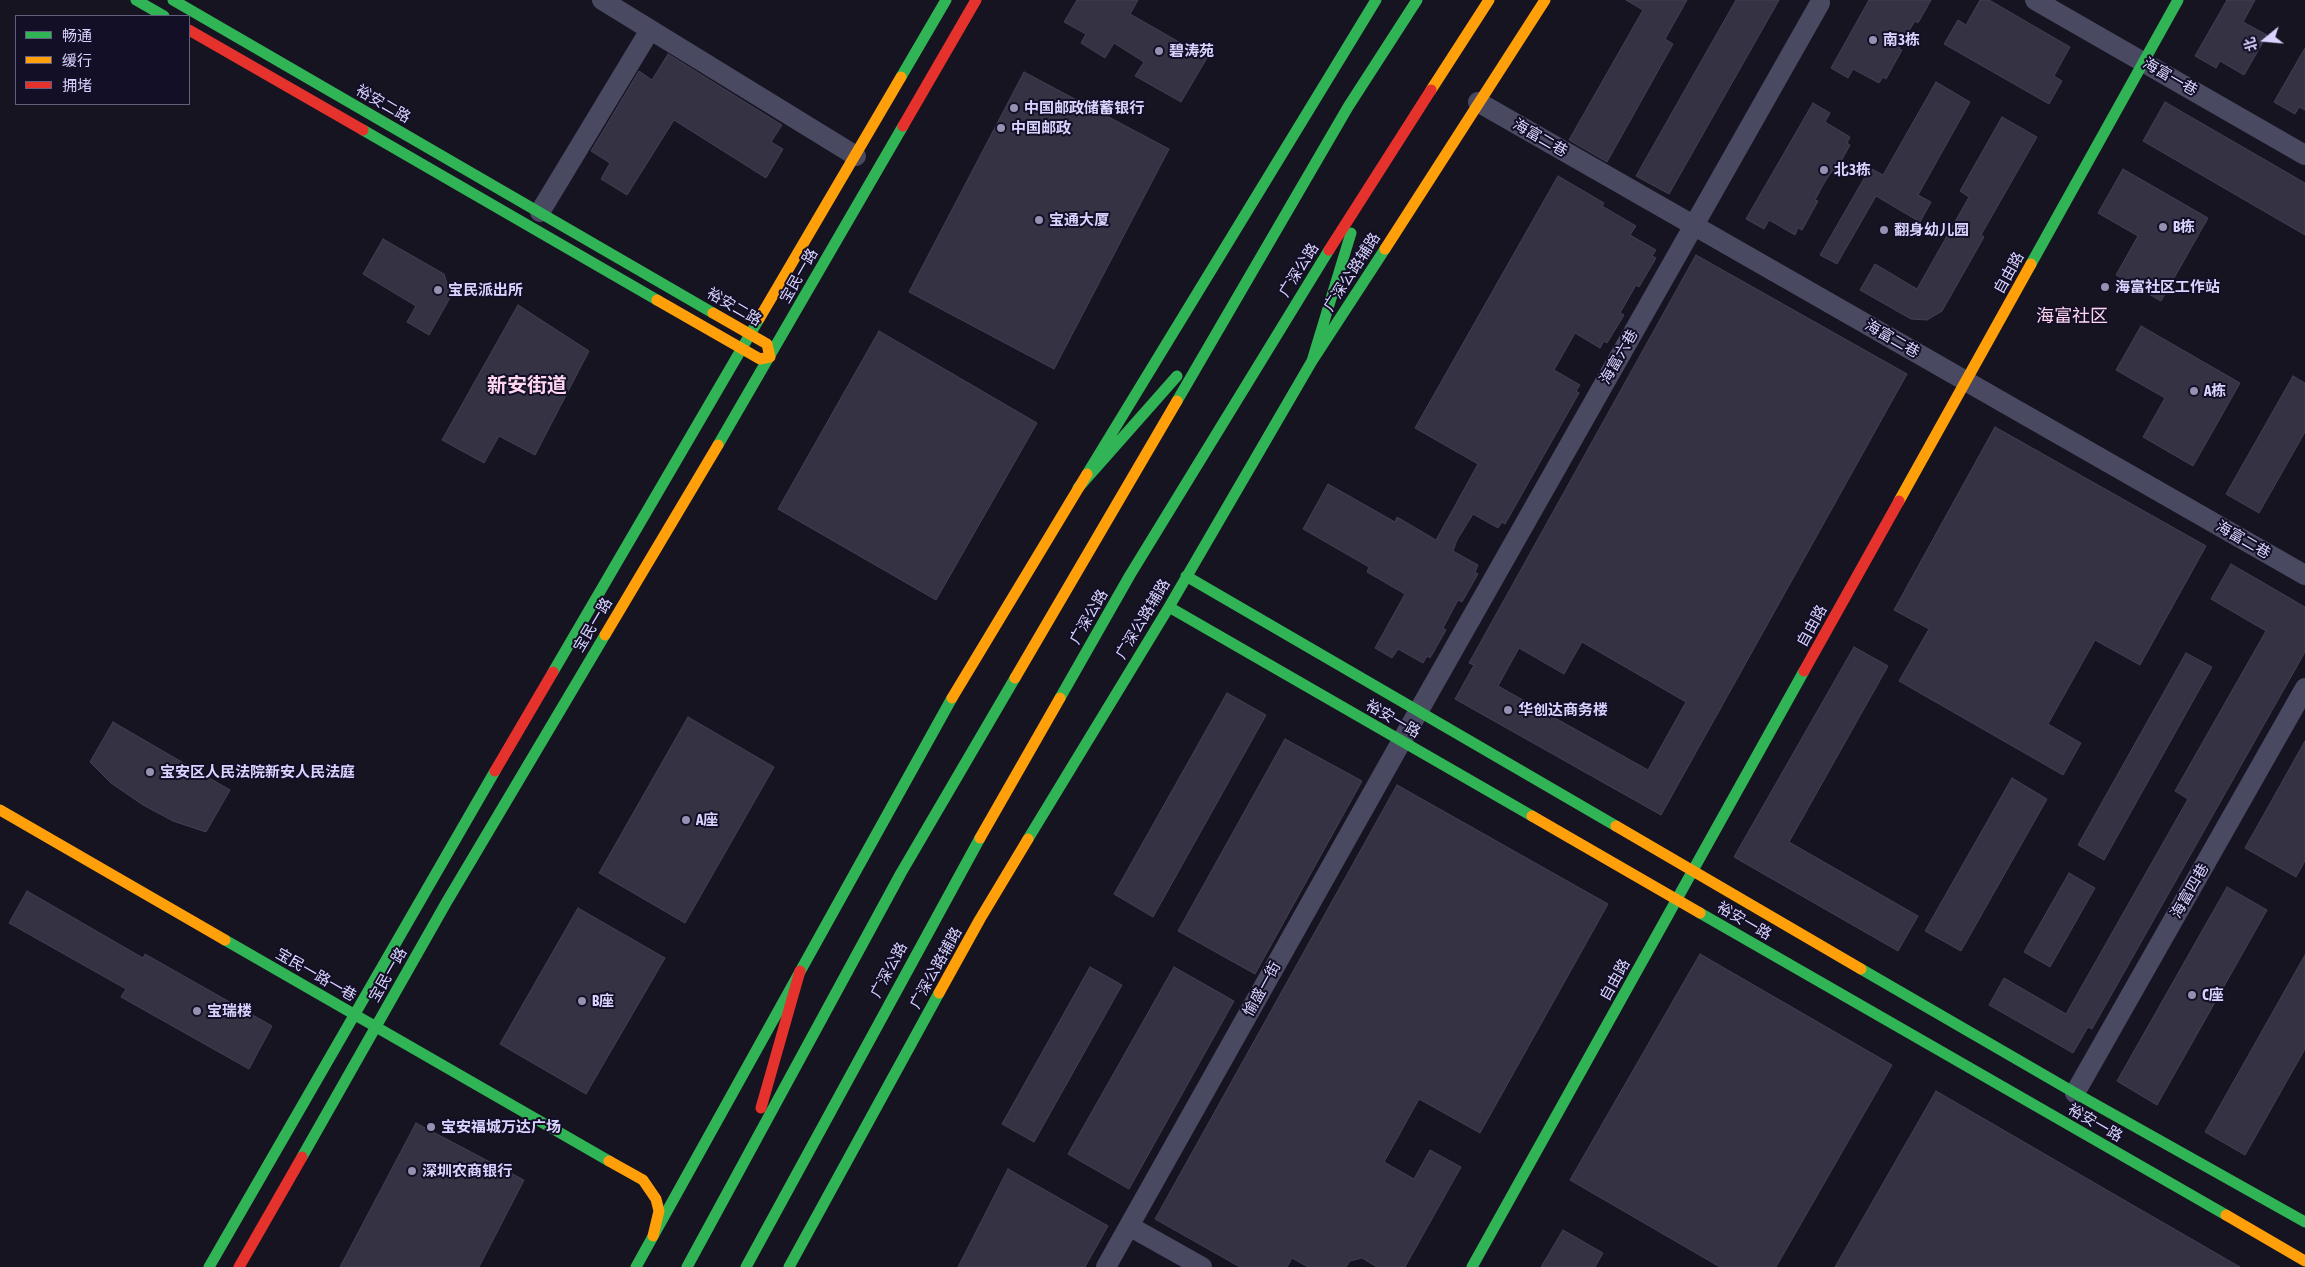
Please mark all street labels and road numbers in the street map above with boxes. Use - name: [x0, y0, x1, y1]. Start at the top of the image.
- street label: 海富一巷: [2140, 54, 2200, 100]
- street label: 裕安二路: [353, 81, 413, 127]
- street label: 海富二巷: [1510, 115, 1570, 161]
- street label: 广深公路辅路: [1320, 229, 1384, 315]
- street label: 广深公路: [1275, 240, 1323, 300]
- street label: 宝民一路: [776, 246, 822, 306]
- street label: 自由路: [1990, 249, 2028, 297]
- street label: 裕安二路: [704, 284, 764, 330]
- street label: 海富二巷: [1862, 316, 1922, 362]
- street label: 海富六巷: [1596, 327, 1642, 387]
- street label: 海富二巷: [2213, 517, 2273, 563]
- street label: 广深公路辅路: [1112, 576, 1174, 662]
- street label: 广深公路: [1066, 587, 1112, 647]
- street label: 宝民一路: [570, 595, 616, 655]
- street label: 自由路: [1793, 602, 1831, 650]
- street label: 裕安一路: [1363, 696, 1423, 742]
- street label: 海富四巷: [2167, 861, 2213, 921]
- street label: 裕安一路: [1714, 898, 1774, 944]
- street label: 广深公路辅路: [906, 924, 966, 1012]
- street label: 广深公路: [867, 939, 911, 1001]
- street label: 宝民一路一巷: [273, 945, 359, 1005]
- street label: 宝民一路: [365, 945, 411, 1005]
- street label: 自由路: [1596, 956, 1634, 1004]
- street label: 愉盛一街: [1240, 958, 1284, 1020]
- street label: 裕安一路: [2065, 1100, 2125, 1146]

